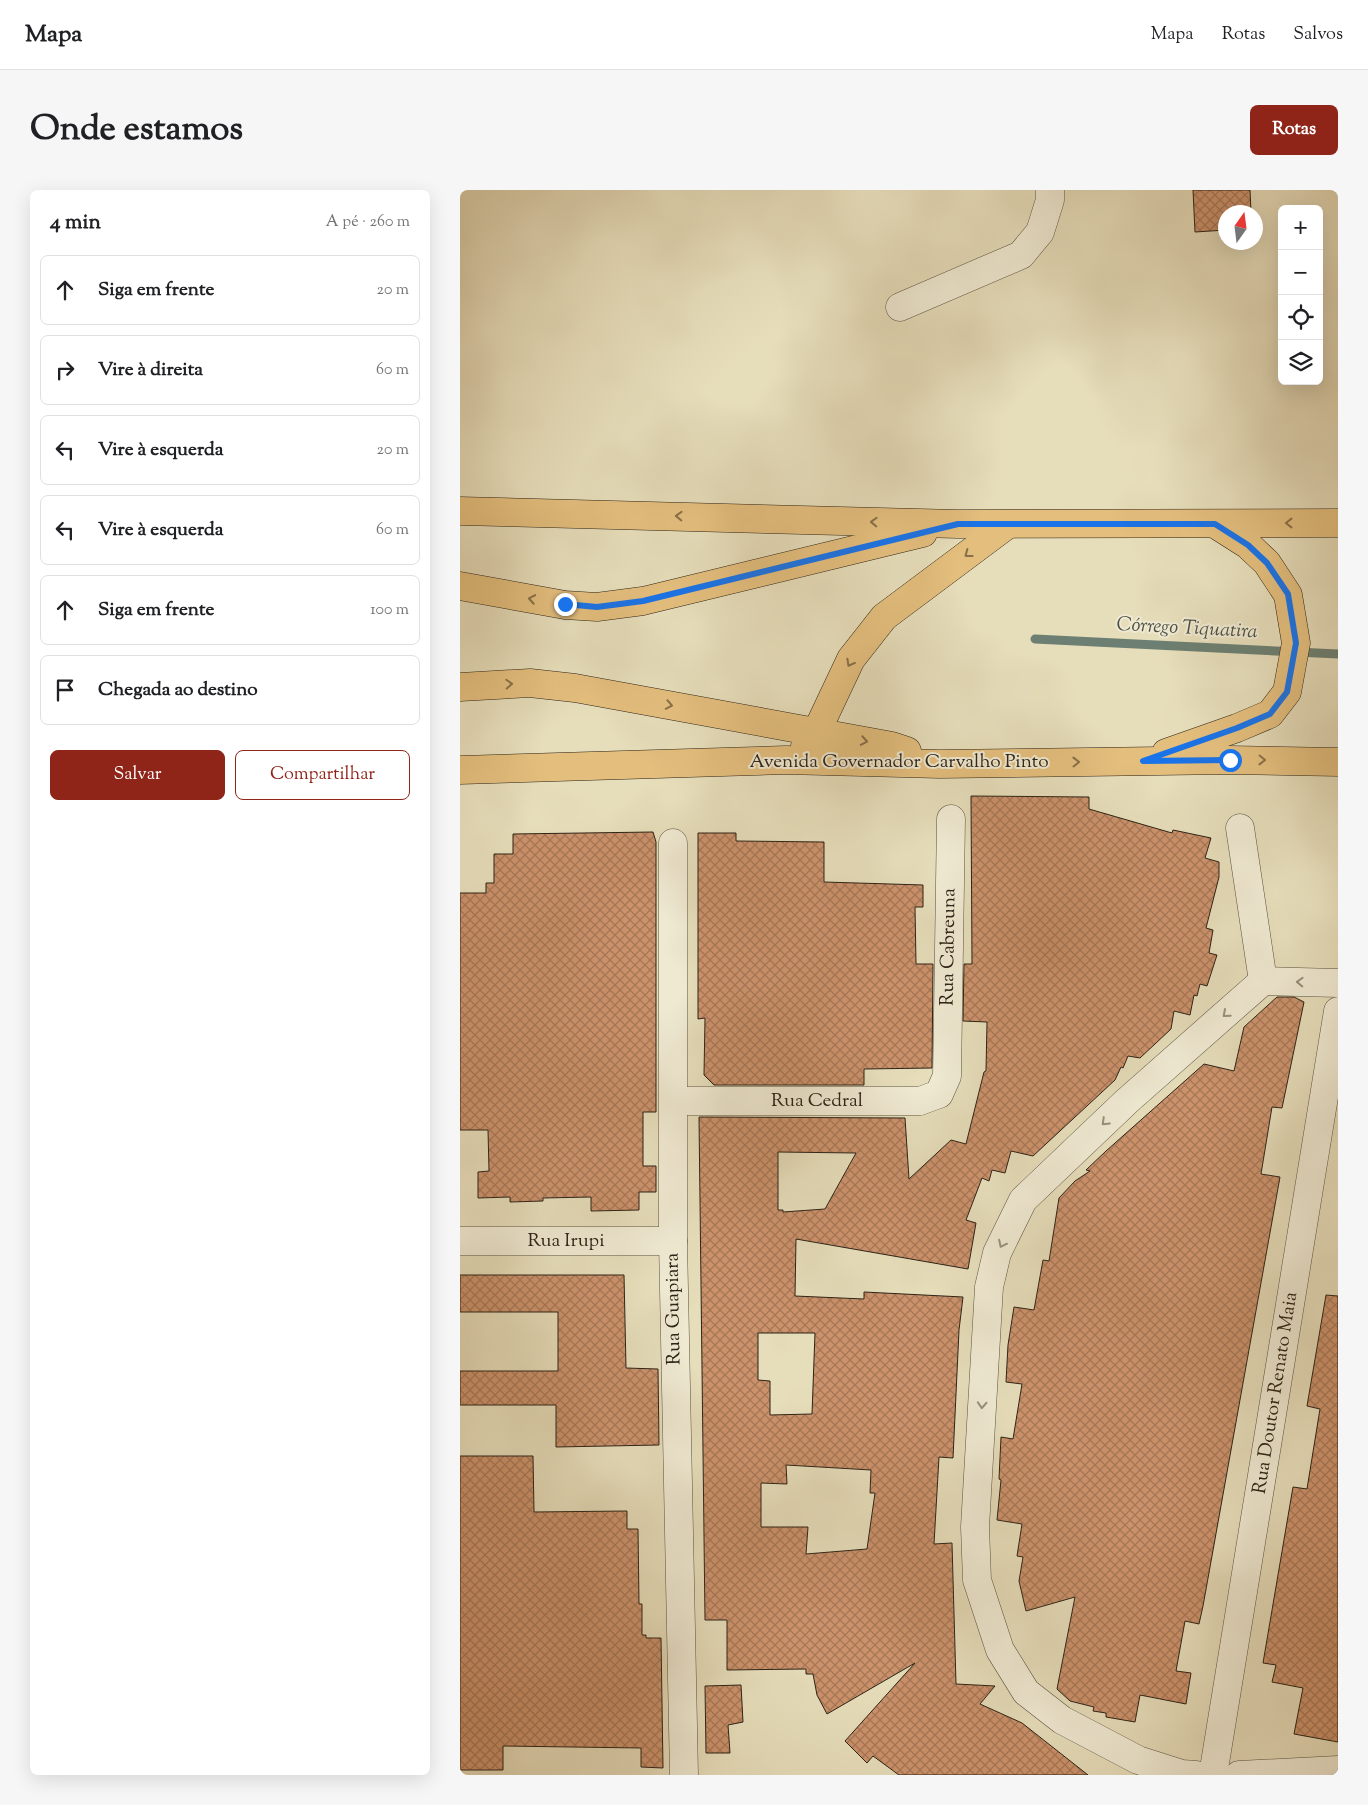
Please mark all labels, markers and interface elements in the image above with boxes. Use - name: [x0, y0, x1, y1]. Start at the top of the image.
- text: Mapa: [25, 18, 82, 52]
- text: Mapa: [1151, 22, 1194, 48]
- text: Rotas: [1222, 22, 1265, 48]
- text: Salvos: [1293, 22, 1343, 48]
- text: Onde estamos: [30, 105, 243, 156]
- button: Rotas: [1250, 105, 1338, 155]
- north arrow: [1218, 205, 1263, 250]
- map controls: [1278, 205, 1323, 385]
- button: +: [1278, 205, 1323, 250]
- text: 4 min: [50, 208, 101, 238]
- text: A pé · 260 m: [326, 211, 410, 234]
- button: −: [1278, 250, 1323, 295]
- icon: ahead: [51, 276, 79, 304]
- text: Siga em frente: [98, 277, 214, 304]
- text: 20 m: [376, 279, 409, 302]
- button: locate: [1278, 295, 1323, 340]
- button: layers: [1278, 340, 1323, 385]
- icon: right: [51, 356, 79, 384]
- text: Vire à direita: [98, 357, 203, 384]
- text: 60 m: [376, 359, 409, 382]
- icon: left: [51, 436, 79, 464]
- text: Vire à esquerda: [98, 437, 224, 464]
- text: 20 m: [376, 439, 409, 462]
- one-way arrow: [675, 511, 683, 521]
- icon: left: [51, 516, 79, 544]
- text: Vire à esquerda: [98, 517, 224, 544]
- one-way arrow: [870, 517, 878, 527]
- one-way arrow: [1285, 518, 1293, 528]
- text: 60 m: [376, 519, 409, 542]
- one-way arrow: [964, 548, 974, 557]
- route end: [554, 593, 577, 616]
- one-way arrow: [527, 594, 536, 604]
- icon: ahead: [51, 596, 79, 624]
- text: Siga em frente: [98, 597, 214, 624]
- text: 100 m: [370, 599, 409, 622]
- water label: Córrego Tiquatira: [1116, 611, 1258, 647]
- one-way arrow: [846, 658, 856, 667]
- icon: arrive: [51, 676, 79, 704]
- text: Chegada ao destino: [98, 677, 258, 704]
- one-way arrow: [505, 679, 513, 690]
- one-way arrow: [665, 700, 674, 710]
- one-way arrow: [859, 736, 868, 746]
- street label: Avenida Governador Carvalho Pinto: [749, 749, 1049, 776]
- route start: [1219, 749, 1242, 772]
- button: Salvar: [50, 750, 225, 800]
- button: Compartilhar: [235, 750, 410, 800]
- one-way arrow: [1258, 755, 1266, 766]
- one-way arrow: [1072, 757, 1080, 768]
- street label: Rua Cabreuna: [934, 888, 964, 1006]
- one-way arrow: [1296, 977, 1304, 988]
- one-way arrow: [1223, 1008, 1232, 1016]
- street label: Rua Cedral: [771, 1088, 863, 1115]
- one-way arrow: [1102, 1116, 1111, 1125]
- street label: Rua Irupi: [527, 1228, 605, 1255]
- one-way arrow: [998, 1239, 1008, 1248]
- street label: Rua Guapiara: [660, 1252, 688, 1365]
- street label: Rua Doutor Renato Maia: [1247, 1290, 1305, 1496]
- one-way arrow: [976, 1401, 987, 1409]

